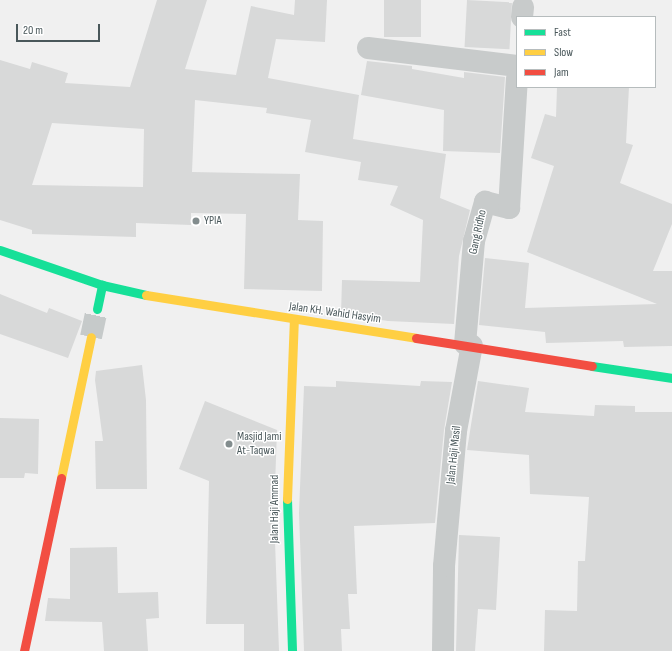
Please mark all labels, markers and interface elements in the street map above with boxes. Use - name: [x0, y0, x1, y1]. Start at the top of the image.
- scale bar: [18, 16, 102, 42]
- legend: [516, 16, 656, 88]
- text: 20 m: [23, 23, 43, 38]
- text: Fast: [554, 25, 571, 40]
- text: Slow: [554, 45, 573, 60]
- text: Jam: [554, 65, 569, 80]
- street label: Gang Ridho: [466, 208, 490, 256]
- place label: YPIA: [204, 214, 222, 228]
- marker: YPIA: [191, 216, 201, 226]
- street label: Jalan KH. Wahid Hasyim: [288, 299, 382, 327]
- street label: Jalan Haji Masil: [444, 425, 464, 485]
- place label: Masjid Jami At-Taqwa: [237, 430, 281, 458]
- marker: Masjid Jami At-Taqwa: [224, 439, 234, 449]
- street label: Jalan Haji Ammad: [268, 475, 282, 543]

